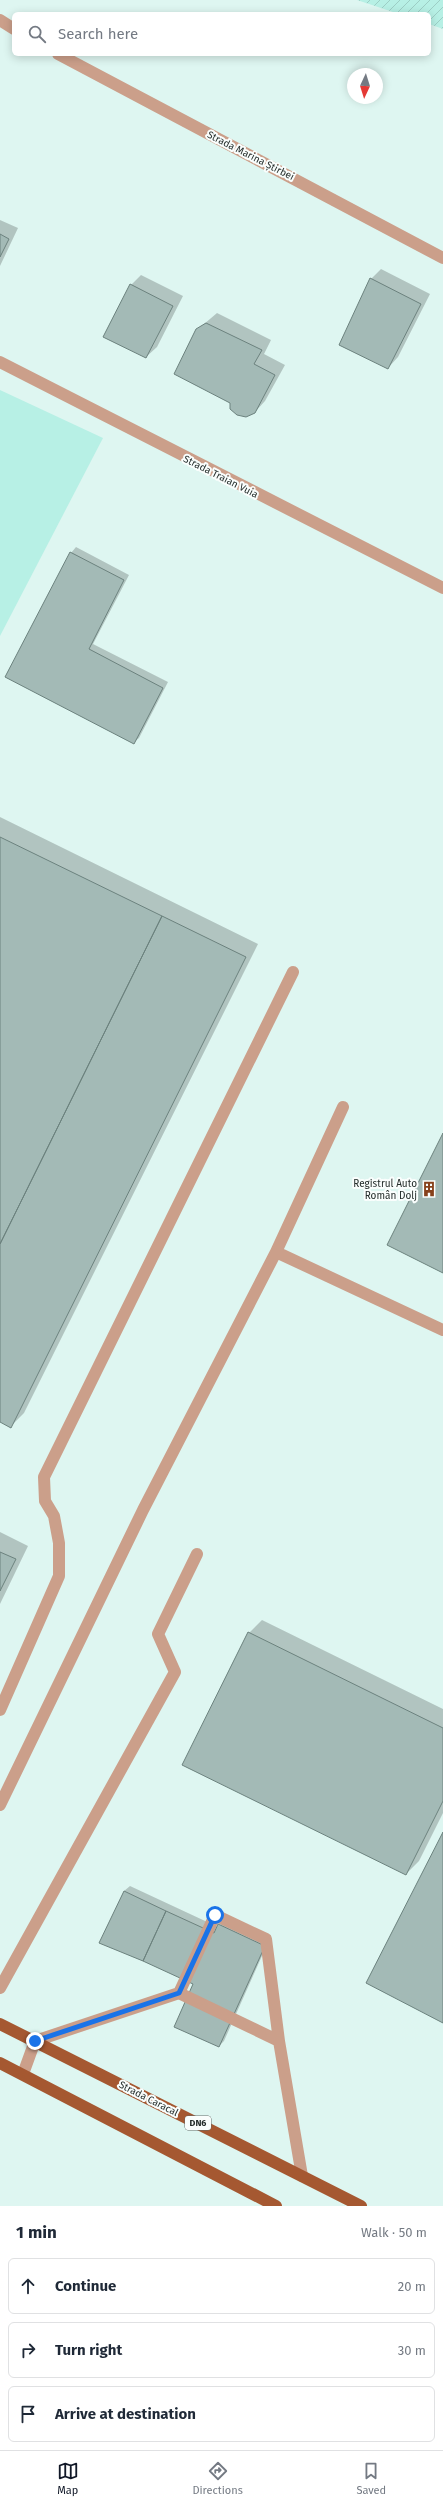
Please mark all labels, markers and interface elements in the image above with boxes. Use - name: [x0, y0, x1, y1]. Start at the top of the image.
- search box: [12, 12, 431, 56]
- icon: search: [26, 23, 48, 45]
- text: Search here: [58, 25, 138, 43]
- north arrow: [347, 68, 383, 104]
- street label: Strada Marina Știrbei: [205, 129, 296, 183]
- street label: Strada Traian Vuia: [181, 453, 260, 501]
- place label: Registrul Auto Român Dolj: [353, 1178, 417, 1202]
- building icon: Registrul Auto Român Dolj: [420, 1180, 438, 1198]
- route start: [206, 1906, 224, 1924]
- route end: [26, 2032, 44, 2050]
- street label: Strada Caracal: [117, 2079, 180, 2119]
- road number: DN6: [185, 2116, 211, 2130]
- text: 1 min: [16, 2222, 57, 2243]
- text: Walk · 50 m: [361, 2225, 427, 2240]
- icon: ahead: [17, 2275, 39, 2297]
- text: Continue: [55, 2277, 116, 2295]
- text: 20 m: [398, 2279, 426, 2294]
- icon: right: [17, 2339, 39, 2361]
- text: Turn right: [55, 2341, 122, 2359]
- text: 30 m: [398, 2343, 426, 2358]
- icon: arrive: [17, 2403, 39, 2425]
- text: Arrive at destination: [55, 2405, 196, 2423]
- tab: Map: [57, 2460, 79, 2497]
- tab: Directions: [192, 2460, 243, 2497]
- tab: Saved: [356, 2460, 386, 2497]

